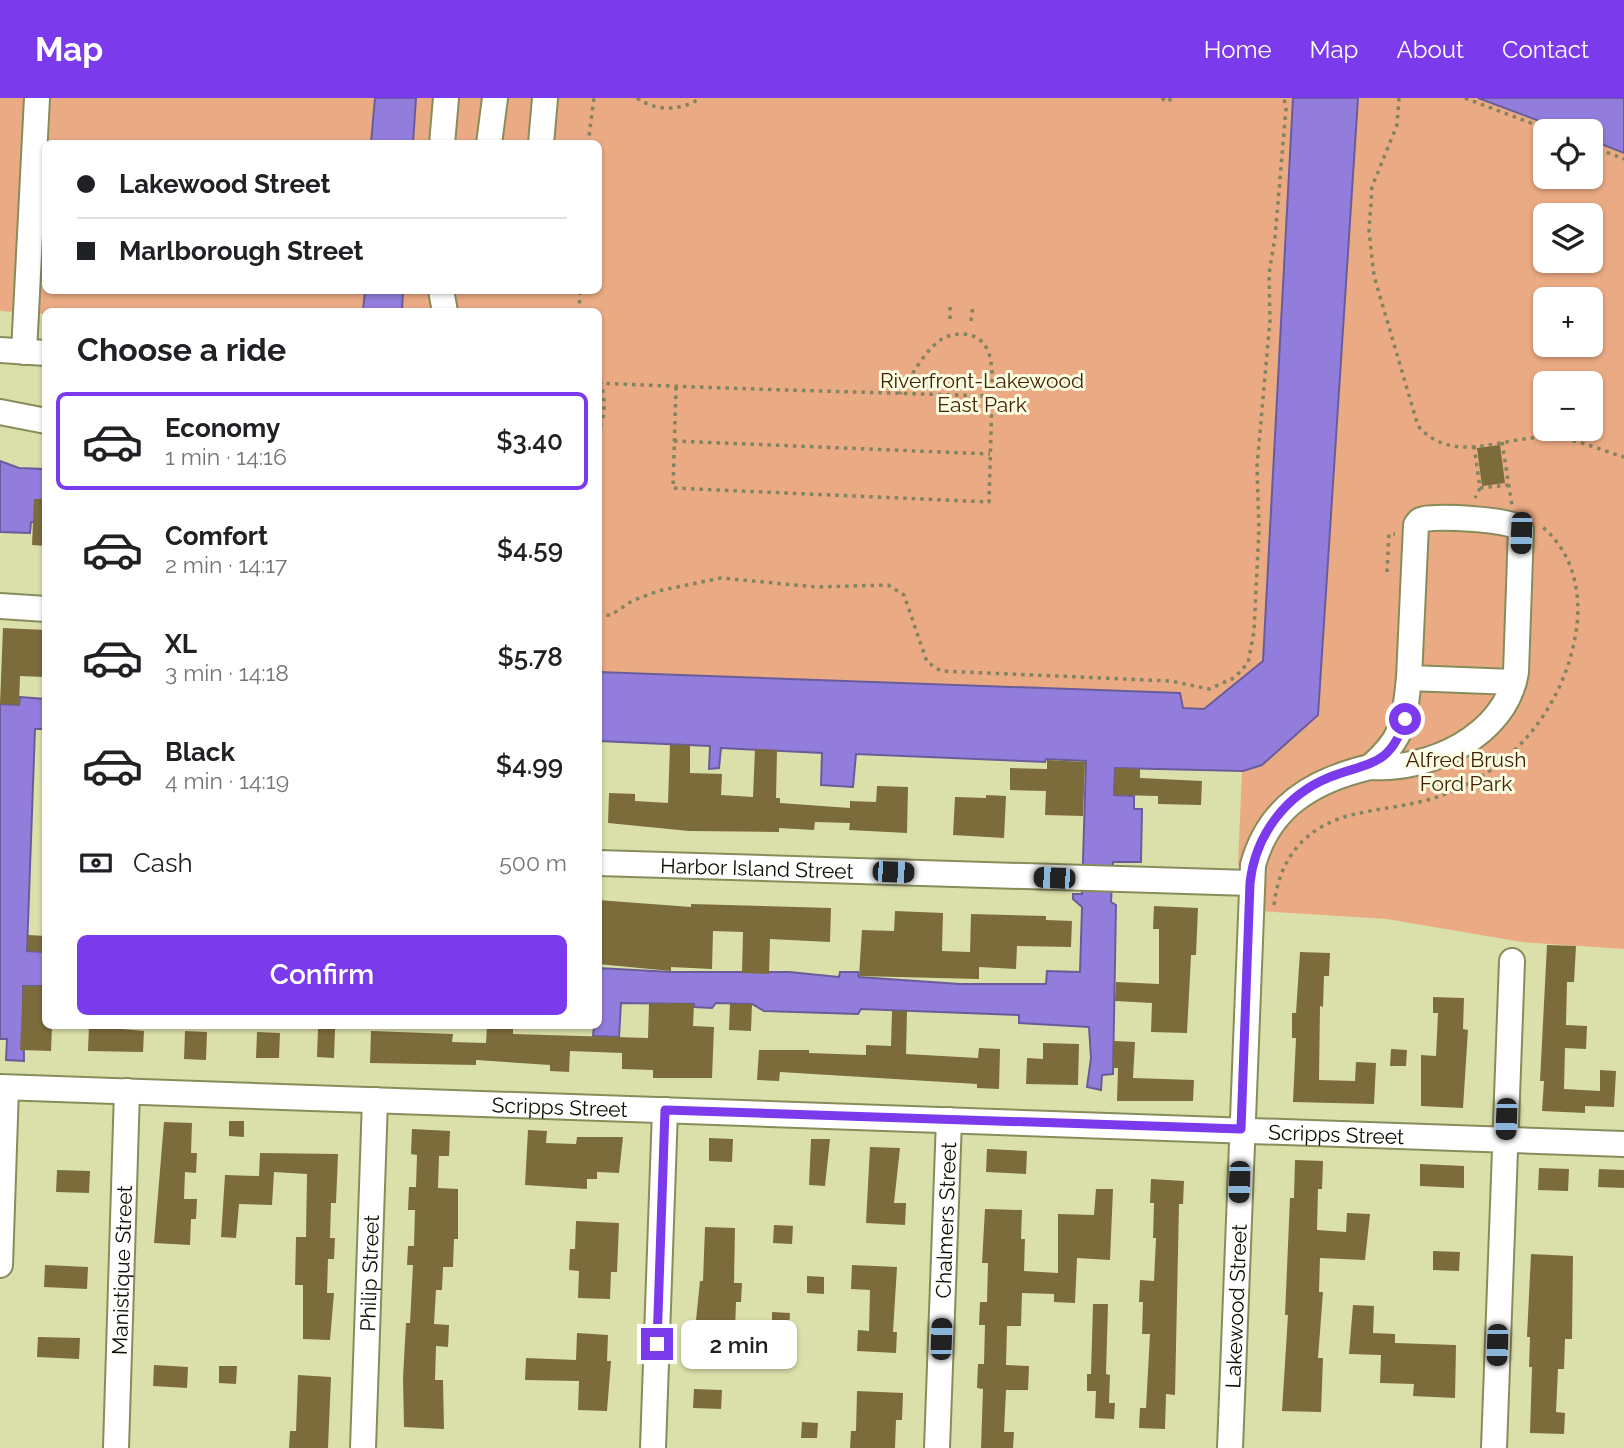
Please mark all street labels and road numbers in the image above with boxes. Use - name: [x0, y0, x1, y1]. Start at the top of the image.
- street label: Harbor Island Street: [660, 852, 854, 883]
- street label: Scripps Street: [491, 1092, 628, 1122]
- street label: Scripps Street: [1268, 1119, 1405, 1149]
- street label: Chalmers Street: [930, 1141, 961, 1299]
- street label: Manistique Street: [106, 1185, 137, 1355]
- street label: Philip Street: [355, 1214, 384, 1332]
- street label: Lakewood Street: [1220, 1223, 1251, 1389]

